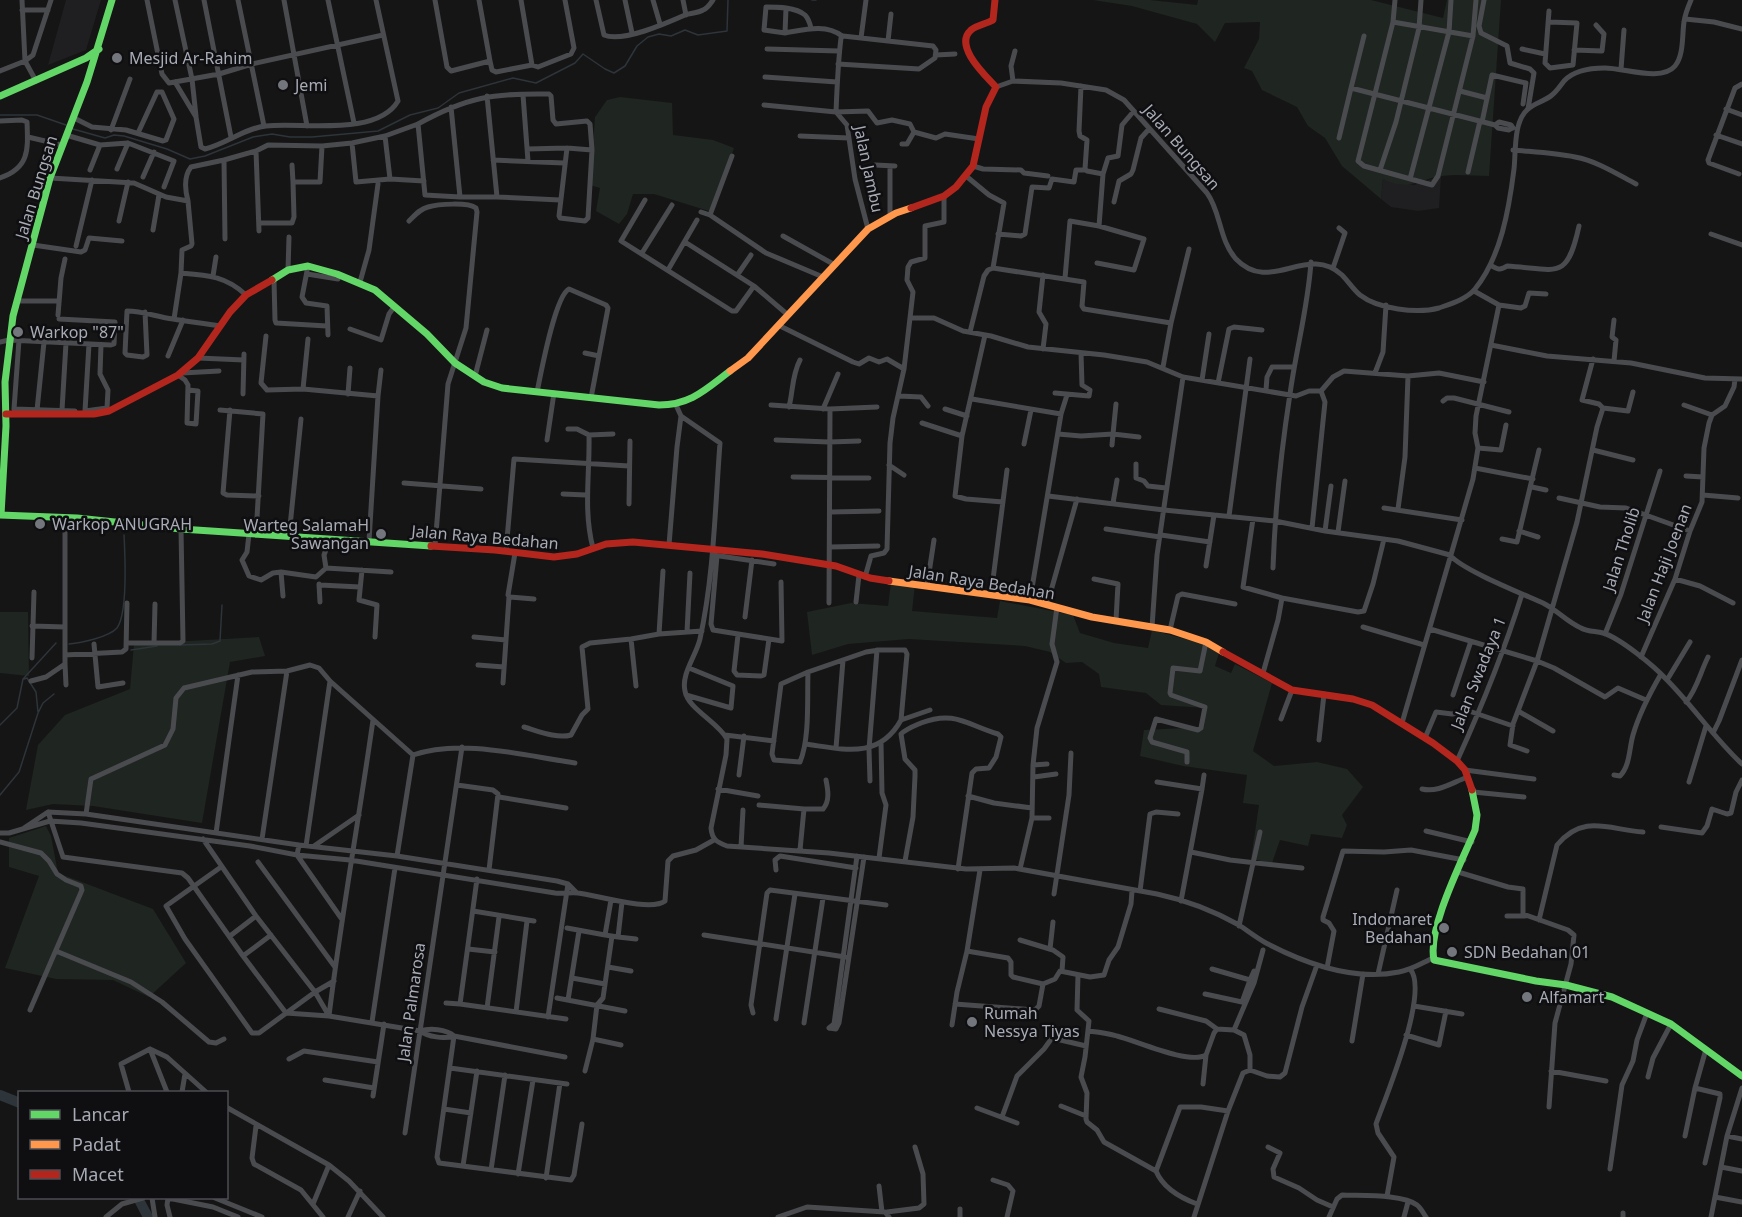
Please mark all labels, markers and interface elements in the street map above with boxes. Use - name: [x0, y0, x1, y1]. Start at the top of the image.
- place label: Mesjid Ar-Rahim: [129, 47, 252, 69]
- marker: Mesjid Ar-Rahim: [110, 51, 124, 65]
- place label: Jemi: [293, 74, 327, 96]
- marker: Jemi: [276, 78, 290, 92]
- street label: Jalan Bungsan: [1137, 98, 1225, 195]
- street label: Jalan Jambu: [849, 121, 889, 215]
- street label: Jalan Bungsan: [9, 133, 62, 243]
- place label: Warkop "87": [30, 321, 124, 343]
- marker: Warkop "87": [11, 325, 25, 339]
- street label: Jalan Haji Joenan: [1631, 500, 1697, 627]
- street label: Jalan Tholib: [1596, 504, 1645, 596]
- place label: Warkop ANUGRAH: [52, 513, 192, 535]
- place label: Warteg SalamaH Sawangan: [243, 514, 369, 554]
- marker: Warkop ANUGRAH: [33, 517, 47, 531]
- street label: Jalan Raya Bedahan: [408, 519, 560, 554]
- marker: Warteg SalamaH Sawangan: [374, 527, 388, 541]
- street label: Jalan Raya Bedahan: [905, 559, 1057, 604]
- street label: Jalan Swadaya 1: [1445, 613, 1511, 735]
- place label: Indomaret Bedahan: [1352, 908, 1432, 948]
- marker: Indomaret Bedahan: [1437, 921, 1451, 935]
- street label: Jalan Palmarosa: [391, 941, 430, 1065]
- place label: SDN Bedahan 01: [1464, 941, 1590, 963]
- marker: SDN Bedahan 01: [1445, 945, 1459, 959]
- place label: Alfamart: [1539, 986, 1604, 1008]
- marker: Alfamart: [1520, 990, 1534, 1004]
- place label: Rumah Nessya Tiyas: [984, 1002, 1080, 1042]
- marker: Rumah Nessya Tiyas: [965, 1015, 979, 1029]
- legend: [18, 1091, 228, 1199]
- text: Lancar: [72, 1102, 129, 1126]
- text: Padat: [72, 1132, 121, 1156]
- text: Macet: [72, 1162, 124, 1186]

